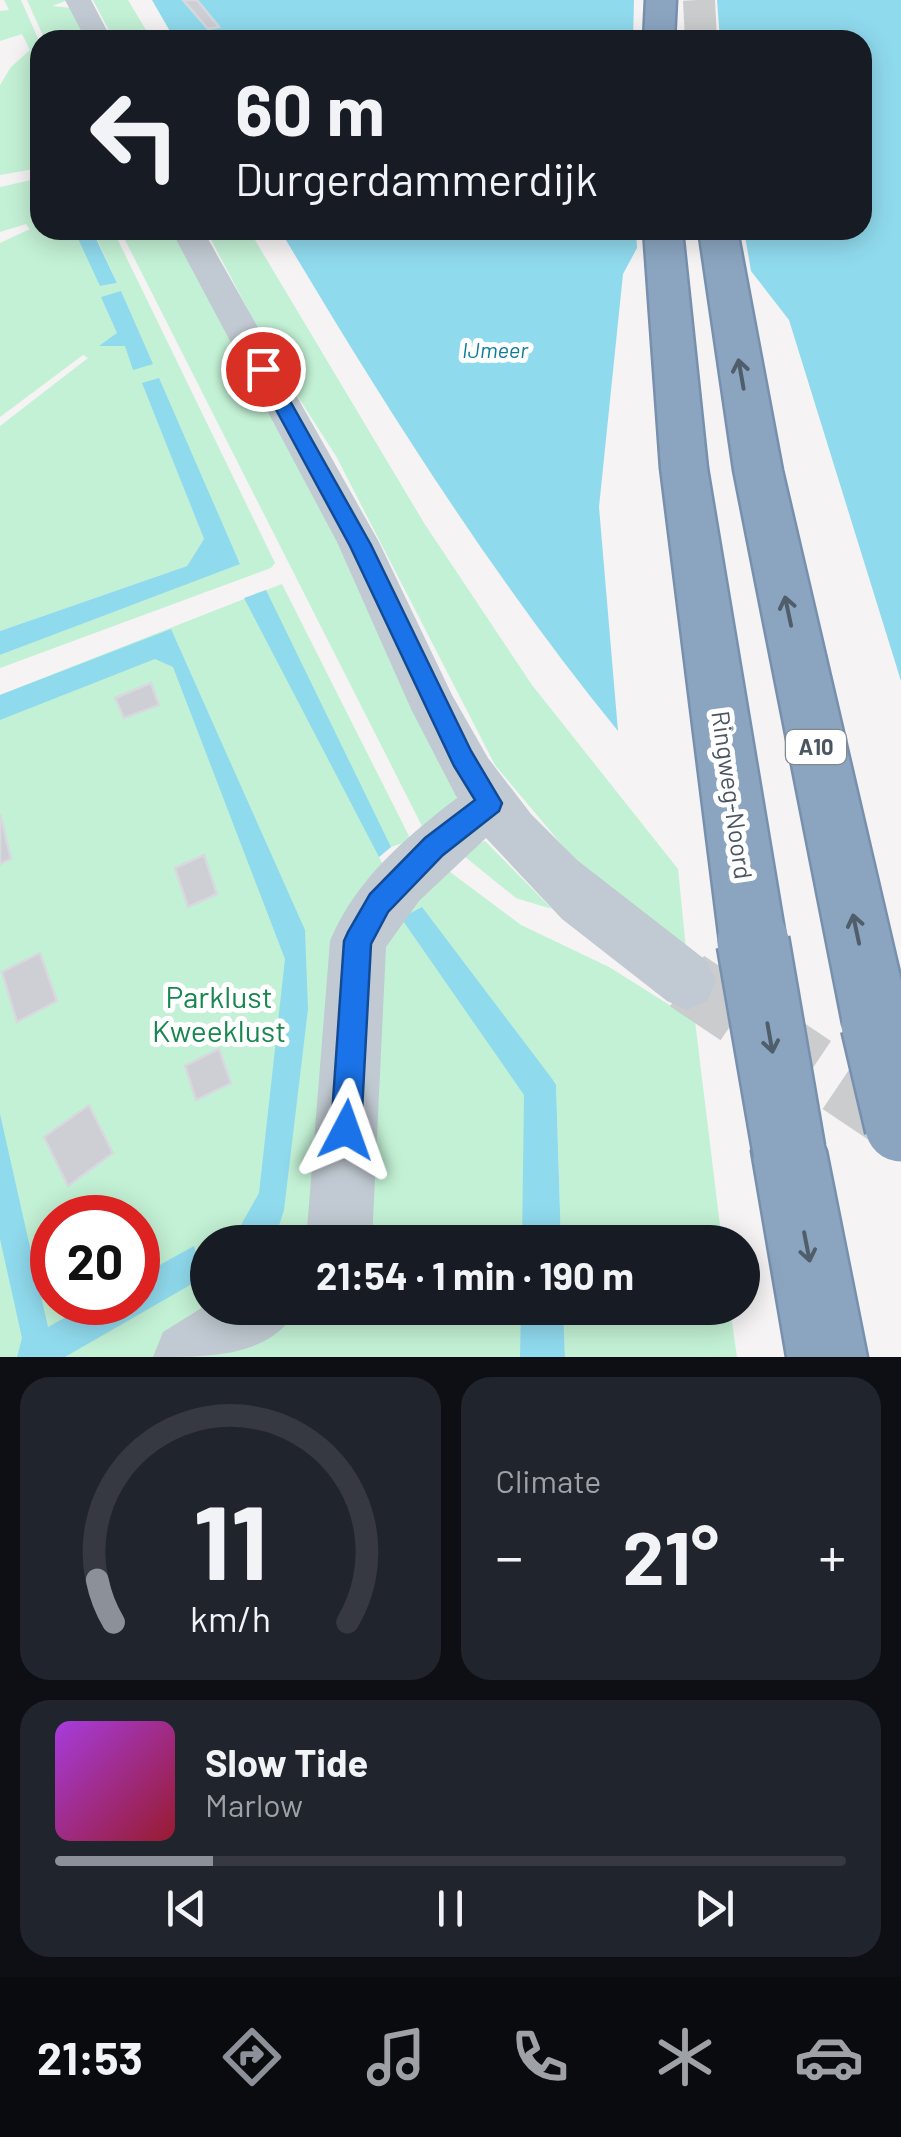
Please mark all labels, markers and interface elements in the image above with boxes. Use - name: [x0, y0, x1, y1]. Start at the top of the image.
- text: 60 m: [235, 66, 385, 150]
- icon: left: [70, 70, 200, 200]
- text: Durgerdammerdijk: [235, 151, 598, 205]
- pin: [221, 327, 306, 412]
- water label: IJmeer: [462, 336, 529, 362]
- icon: arrive: [236, 342, 291, 397]
- one-way arrow: [731, 358, 750, 391]
- one-way arrow: [777, 596, 796, 628]
- street label: Ringweg-Noord: [706, 709, 760, 881]
- road number: A10: [786, 730, 846, 764]
- one-way arrow: [846, 914, 865, 946]
- park label: Parklust Kweeklust: [152, 978, 286, 1048]
- one-way arrow: [761, 1021, 780, 1054]
- position arrow: [294, 1078, 398, 1182]
- speed limit sign: 20: [30, 1195, 160, 1325]
- one-way arrow: [798, 1230, 817, 1263]
- text: 21:54 · 1 min · 190 m: [316, 1252, 634, 1298]
- text: Climate: [496, 1461, 601, 1499]
- text: 11: [193, 1476, 267, 1601]
- text: 21°: [623, 1510, 719, 1600]
- text: −: [496, 1522, 523, 1588]
- text: +: [818, 1522, 846, 1588]
- text: km/h: [190, 1596, 271, 1639]
- text: Slow Tide: [205, 1739, 368, 1785]
- text: Marlow: [205, 1785, 303, 1823]
- icon: previous: [159, 1881, 214, 1936]
- icon: pause: [423, 1881, 478, 1936]
- icon: next: [687, 1881, 742, 1936]
- icon: directions: [217, 2022, 287, 2092]
- icon: music: [361, 2022, 431, 2092]
- icon: phone: [505, 2022, 575, 2092]
- icon: climate: [650, 2022, 720, 2092]
- icon: car: [794, 2022, 864, 2092]
- text: 21:53: [37, 2030, 143, 2084]

